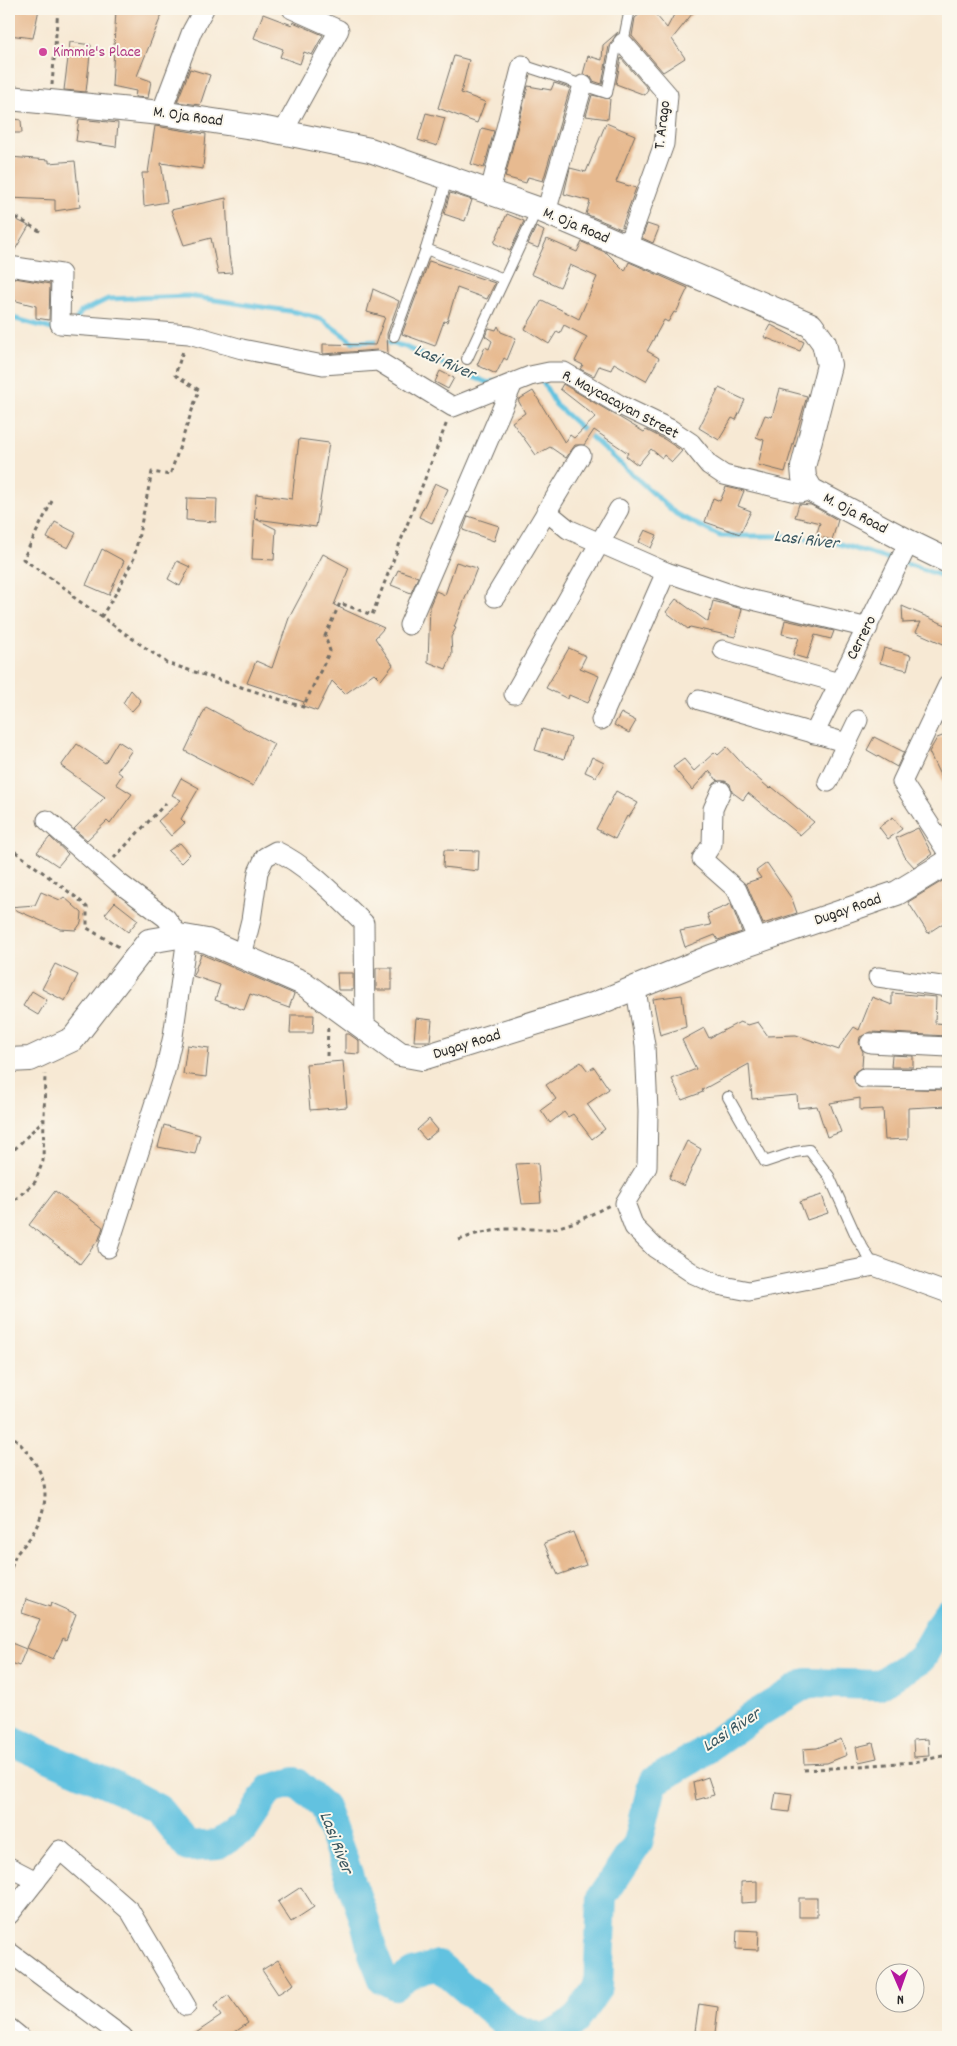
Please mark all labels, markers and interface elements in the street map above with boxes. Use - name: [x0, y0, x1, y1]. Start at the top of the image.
- place label: Kimmie's Place: [53, 41, 141, 64]
- marker: Kimmie's Place: [37, 46, 49, 58]
- street label: T. Arago: [649, 99, 677, 151]
- street label: M. Oja Road: [152, 101, 224, 133]
- street label: M. Oja Road: [539, 202, 613, 250]
- water label: Lasi River: [409, 338, 481, 389]
- street label: R. Maycacayan Street: [558, 365, 683, 446]
- street label: M. Oja Road: [819, 487, 891, 541]
- water label: Lasi River: [772, 525, 842, 558]
- street label: Cerrero: [841, 612, 883, 664]
- street label: Dugay Road: [811, 888, 885, 932]
- street label: Dugay Road: [430, 1024, 504, 1066]
- water label: Lasi River: [698, 1702, 768, 1759]
- water label: Lasi River: [312, 1808, 359, 1880]
- north arrow: [874, 1964, 924, 2014]
- text: N: [896, 1989, 904, 2009]

